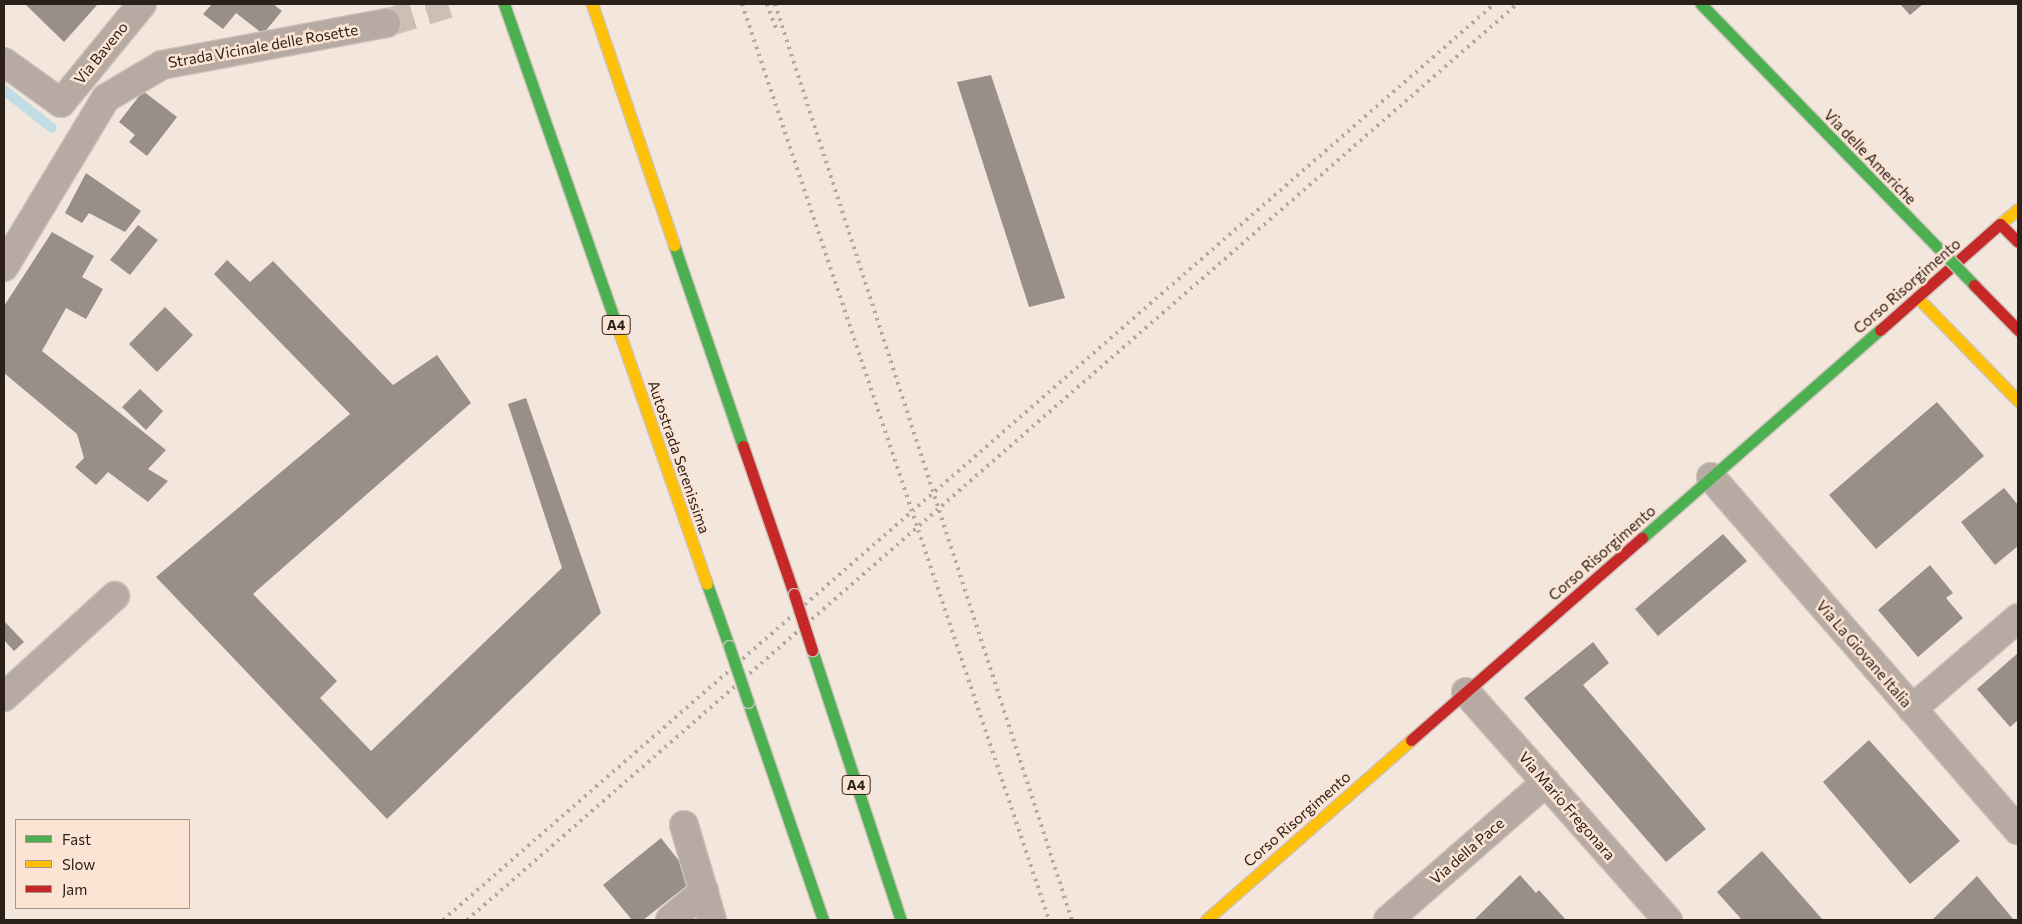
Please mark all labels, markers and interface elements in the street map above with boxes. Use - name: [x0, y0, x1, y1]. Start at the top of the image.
- street label: Via Baveno: [70, 18, 132, 88]
- street label: Strada Vicinale delle Rosette: [167, 20, 359, 72]
- street label: Via delle Americhe: [1820, 106, 1920, 208]
- street label: Corso Risorgimento: [1850, 235, 1964, 337]
- road number: A4: [601, 314, 631, 336]
- street label: Autostrada Serenissima: [644, 378, 714, 536]
- street label: Corso Risorgimento: [1545, 502, 1659, 604]
- street label: Via La Giovane Italia: [1813, 597, 1915, 711]
- street label: Via Mario Fregonara: [1515, 748, 1619, 864]
- street label: Corso Risorgimento: [1240, 768, 1354, 870]
- road number: A4: [841, 774, 871, 796]
- street label: Via della Pace: [1426, 814, 1508, 888]
- legend: [15, 819, 190, 909]
- text: Fast: [62, 830, 91, 848]
- text: Slow: [62, 855, 95, 873]
- text: Jam: [62, 880, 87, 898]

